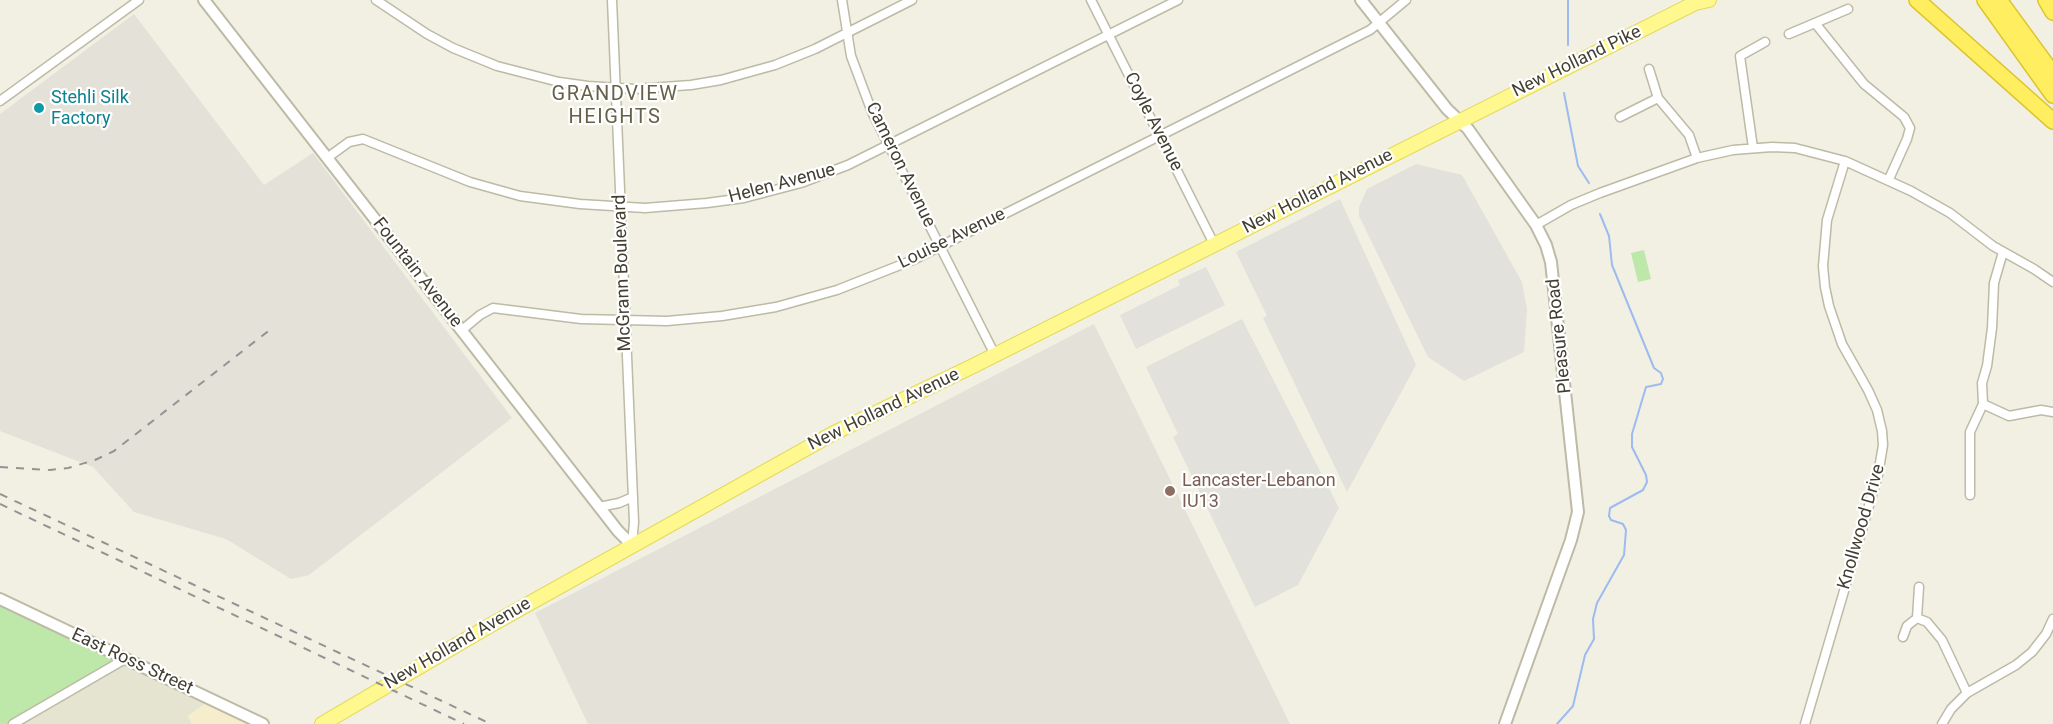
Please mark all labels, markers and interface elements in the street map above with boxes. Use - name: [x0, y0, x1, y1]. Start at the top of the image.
- street label: New Holland Pike: [1509, 21, 1645, 103]
- street label: Coyle Avenue: [1119, 69, 1187, 175]
- district label: GRANDVIEW HEIGHTS: [552, 83, 678, 130]
- place label: Stehli Silk Factory: [51, 87, 129, 130]
- street label: Cameron Avenue: [860, 99, 940, 231]
- marker: Stehli Silk Factory: [32, 101, 46, 115]
- street label: New Holland Avenue: [1239, 145, 1397, 239]
- street label: Helen Avenue: [726, 159, 838, 209]
- street label: McGrann Boulevard: [609, 194, 637, 352]
- street label: Louise Avenue: [895, 204, 1009, 274]
- street label: Fountain Avenue: [367, 214, 467, 332]
- street label: Pleasure Road: [1543, 277, 1577, 395]
- street label: New Holland Avenue: [805, 364, 963, 456]
- street label: Knollwood Drive: [1834, 462, 1890, 592]
- place label: Lancaster-Lebanon IU13: [1182, 470, 1336, 512]
- marker: Lancaster-Lebanon IU13: [1163, 484, 1177, 498]
- street label: New Holland Avenue: [381, 593, 535, 695]
- street label: East Ross Street: [68, 624, 196, 700]

